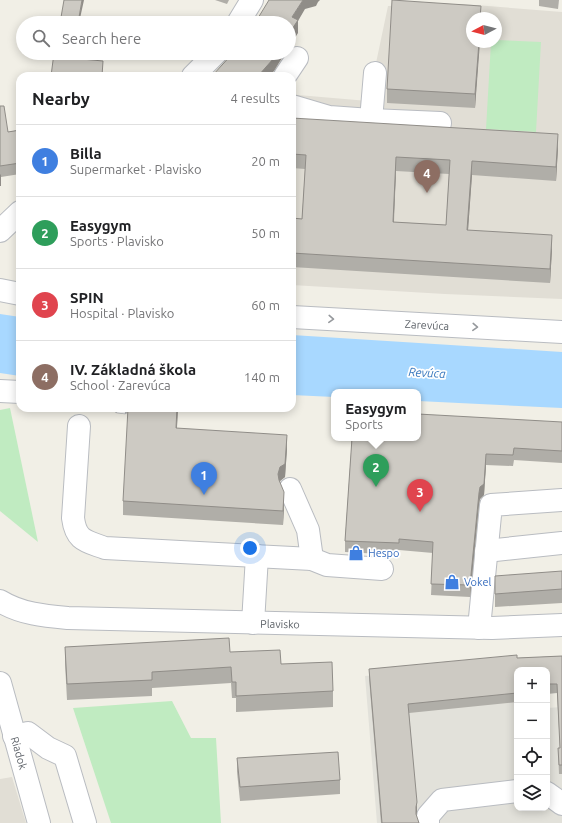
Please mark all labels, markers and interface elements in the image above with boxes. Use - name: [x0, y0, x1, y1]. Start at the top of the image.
- north arrow: [466, 12, 502, 48]
- search box: [16, 16, 296, 60]
- icon: search: [30, 27, 52, 49]
- text: Search here: [62, 30, 141, 47]
- text: Nearby: [32, 89, 90, 108]
- text: 4 results: [230, 91, 280, 105]
- text: Billa: [70, 145, 102, 162]
- text: 1: [41, 154, 49, 168]
- text: 20 m: [251, 154, 280, 168]
- pin: 4: [414, 160, 440, 193]
- text: Supermarket · Plavisko: [70, 162, 201, 176]
- text: Easygym: [70, 217, 131, 234]
- text: 2: [41, 226, 49, 240]
- text: 50 m: [251, 226, 280, 240]
- text: Sports · Plavisko: [70, 234, 164, 248]
- text: SPIN: [70, 289, 104, 306]
- text: 3: [41, 298, 49, 312]
- text: 60 m: [251, 298, 280, 312]
- text: Hospital · Plavisko: [70, 306, 174, 320]
- one-way arrow: [328, 315, 334, 324]
- street label: Zarevúca: [404, 318, 450, 332]
- one-way arrow: [472, 323, 478, 332]
- text: IV. Základná škola: [70, 361, 196, 378]
- water label: Revúca: [408, 365, 447, 380]
- text: 4: [41, 370, 49, 384]
- text: 140 m: [244, 370, 280, 384]
- text: School · Zarevúca: [70, 378, 171, 392]
- popup: [331, 389, 421, 441]
- text: Easygym: [345, 400, 407, 417]
- text: Sports: [345, 417, 383, 431]
- pin: 2: [363, 454, 389, 487]
- pin: 1: [191, 462, 217, 495]
- pin: 3: [407, 479, 433, 512]
- your location: [240, 538, 260, 558]
- shop icon: Hespo: [347, 544, 365, 562]
- place label: Hespo: [368, 547, 399, 559]
- shop icon: Vokel: [443, 573, 461, 591]
- place label: Vokel: [464, 576, 491, 588]
- street label: Plavisko: [260, 618, 300, 630]
- map controls: [514, 667, 550, 811]
- button: +: [514, 667, 550, 703]
- button: −: [514, 703, 550, 739]
- street label: Riadok: [9, 735, 30, 771]
- button: locate: [514, 739, 550, 775]
- button: layers: [514, 775, 550, 811]

